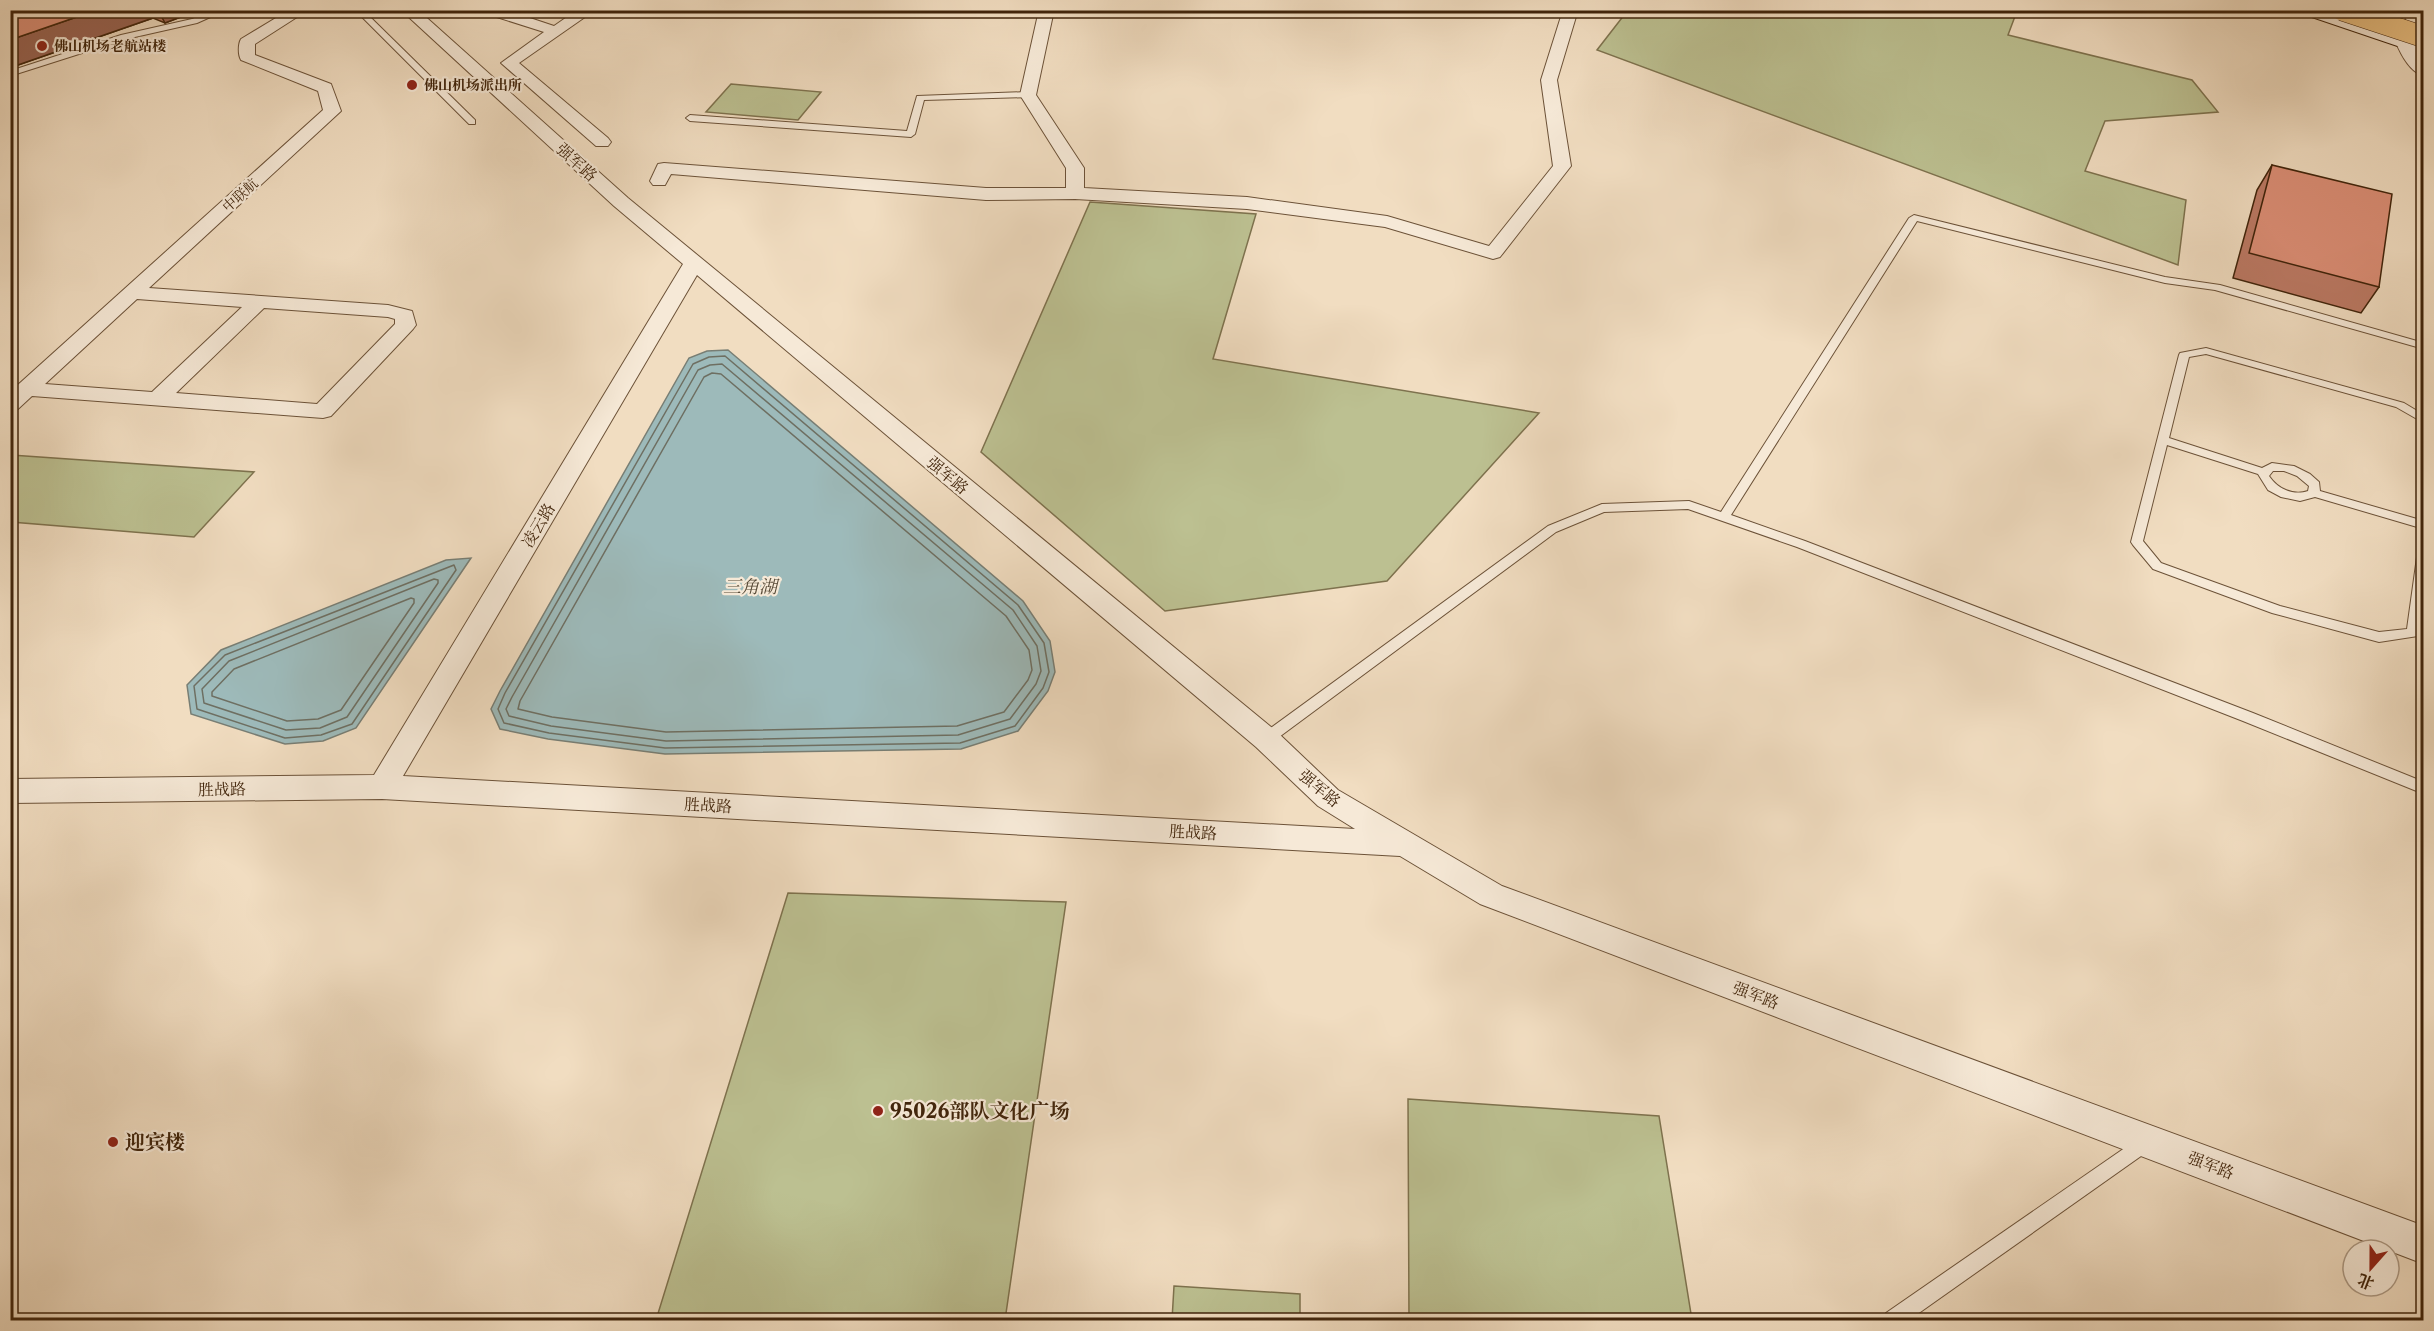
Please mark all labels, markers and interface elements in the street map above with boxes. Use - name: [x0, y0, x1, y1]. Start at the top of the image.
- place label: 佛山机场老航站楼: [54, 37, 166, 55]
- marker: 佛山机场老航站楼: [35, 39, 49, 53]
- place label: 佛山机场派出所: [424, 76, 522, 94]
- marker: 佛山机场派出所: [405, 78, 419, 92]
- street label: 强军路: [552, 139, 602, 185]
- street label: 中联航: [218, 174, 262, 216]
- street label: 强军路: [923, 452, 973, 498]
- street label: 凌云路: [517, 499, 559, 551]
- water label: 三角湖: [723, 576, 780, 598]
- street label: 强军路: [1295, 765, 1345, 811]
- street label: 胜战路: [198, 779, 246, 799]
- street label: 胜战路: [684, 794, 732, 816]
- street label: 胜战路: [1169, 821, 1217, 843]
- street label: 强军路: [1730, 977, 1782, 1013]
- place label: 95026部队文化广场: [890, 1099, 1069, 1123]
- marker: 95026部队文化广场: [871, 1104, 885, 1118]
- place label: 迎宾楼: [125, 1130, 185, 1154]
- marker: 迎宾楼: [106, 1135, 120, 1149]
- street label: 强军路: [2185, 1147, 2237, 1183]
- north arrow: [2341, 1238, 2401, 1298]
- text: 北: [2355, 1270, 2377, 1294]

